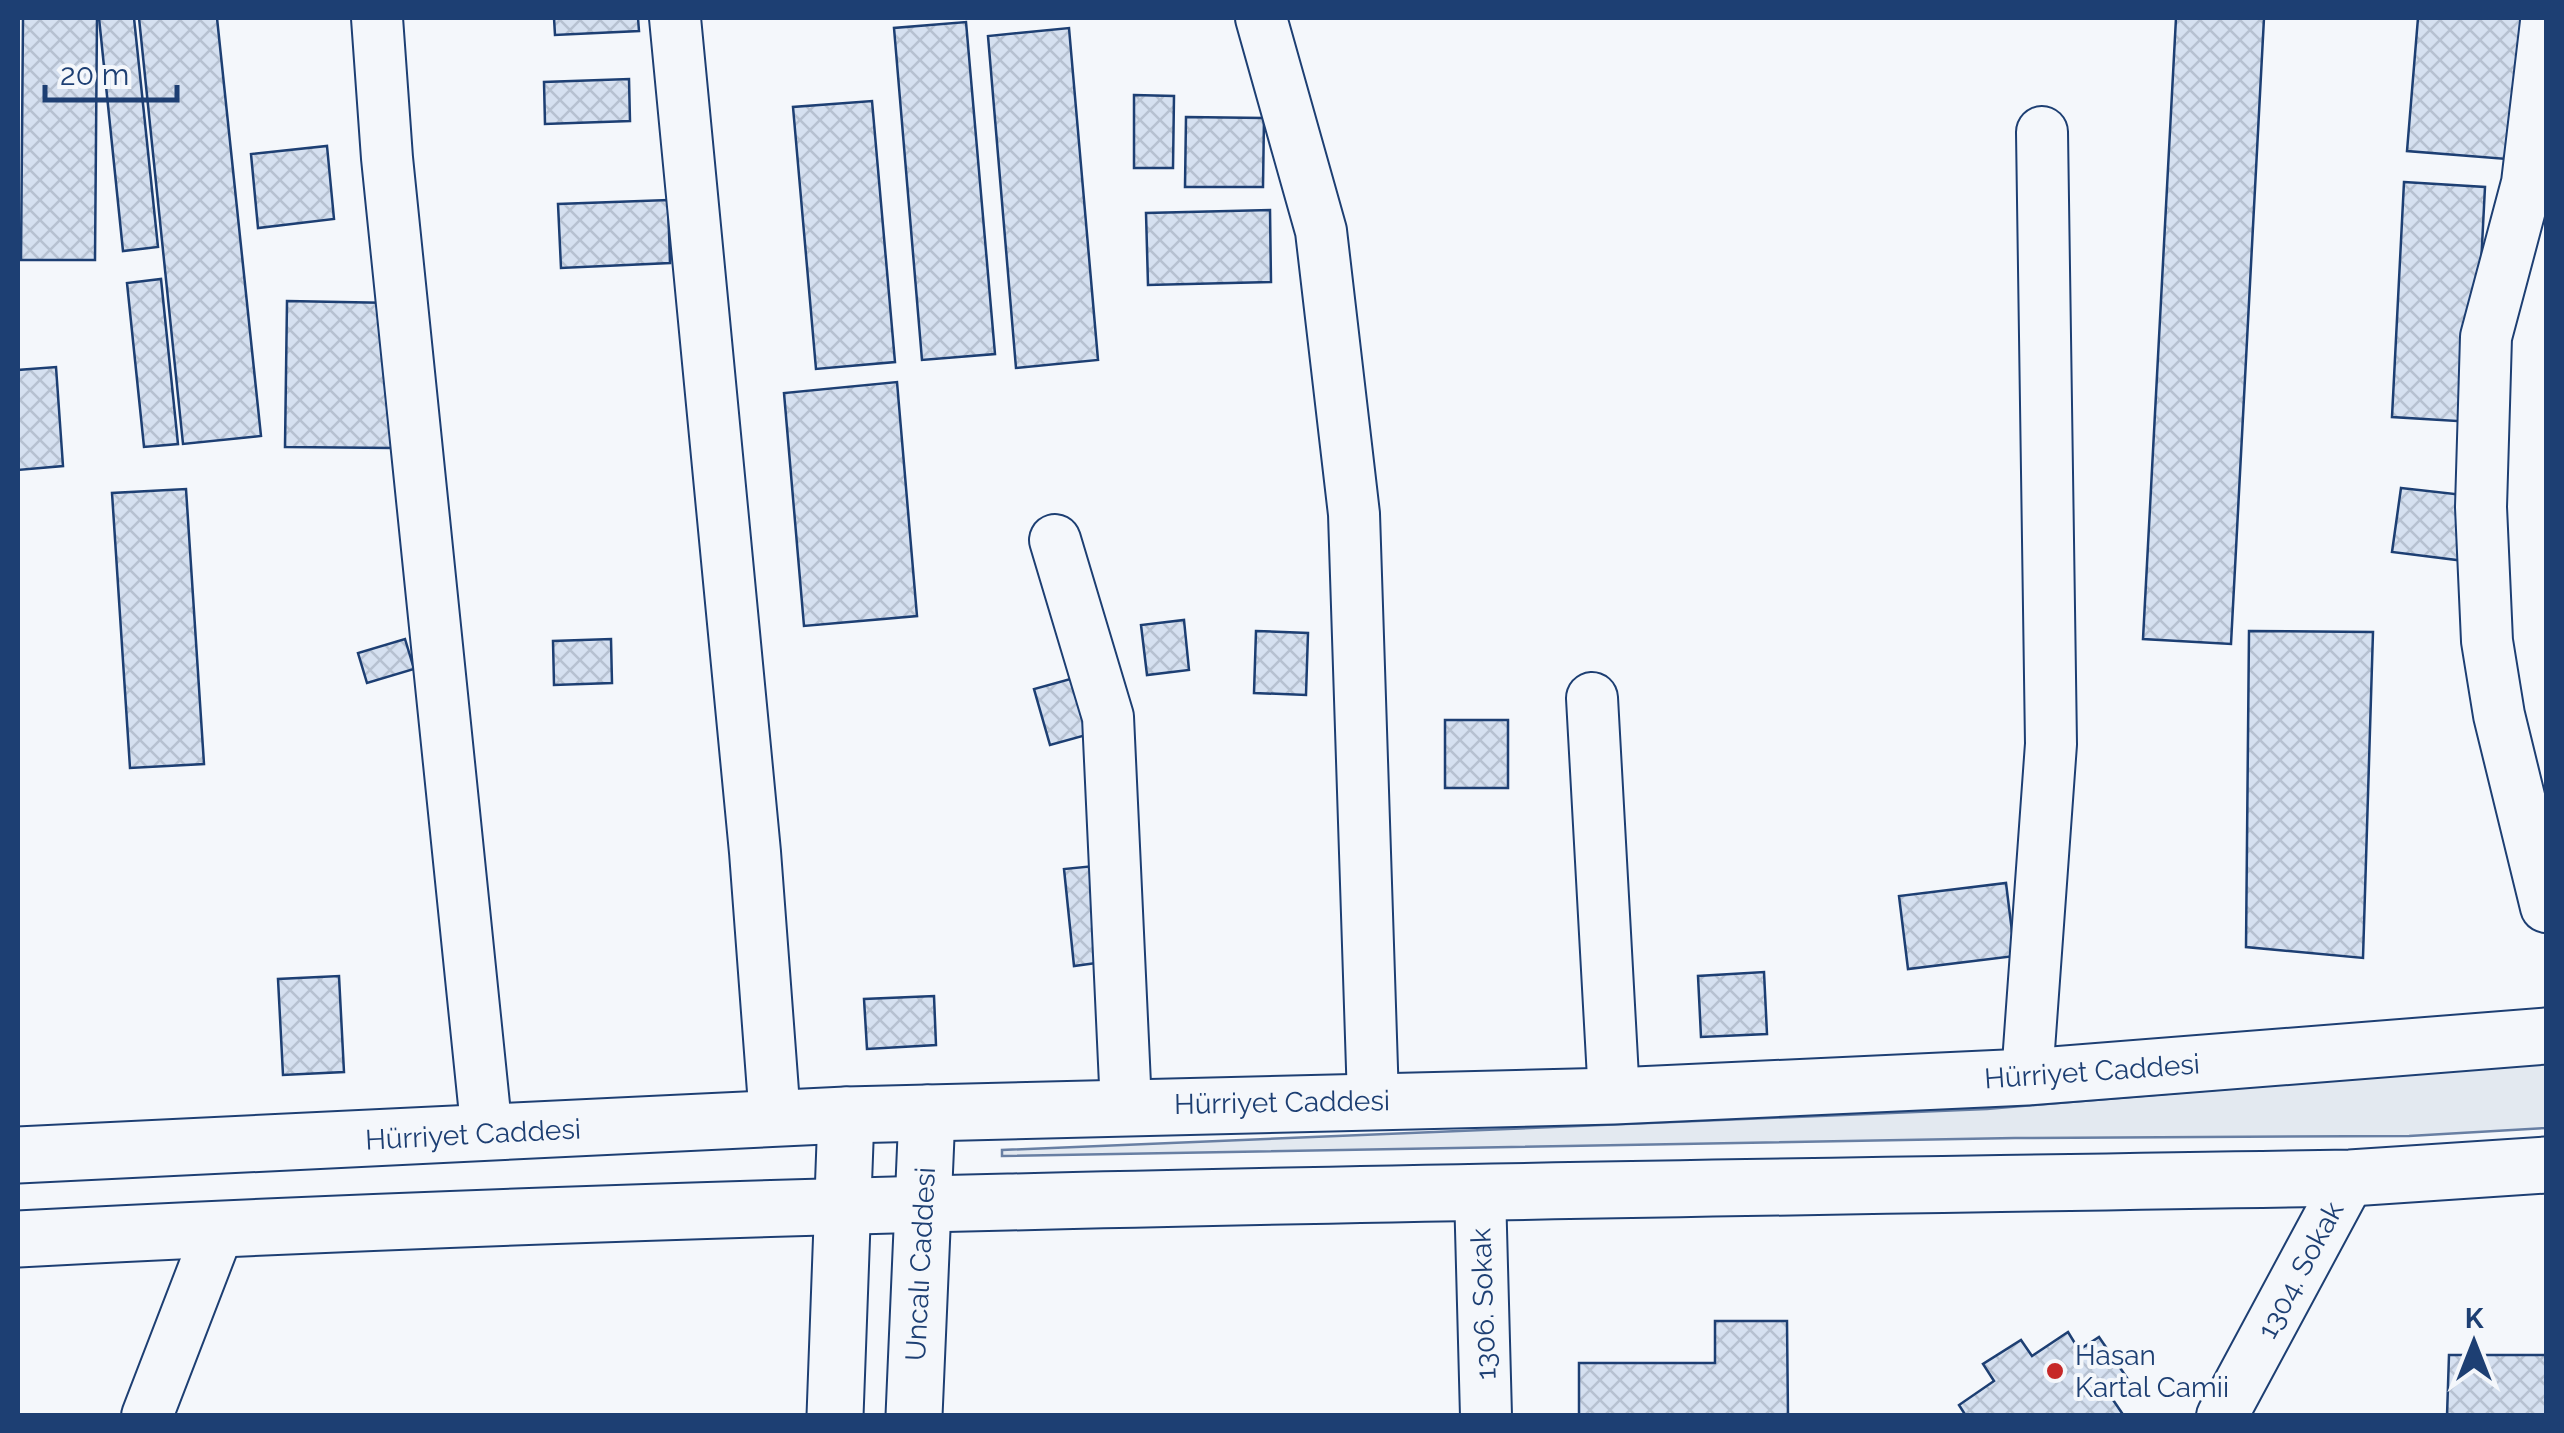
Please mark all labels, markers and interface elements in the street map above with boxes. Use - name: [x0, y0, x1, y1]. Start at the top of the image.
- scale bar: [45, 40, 178, 102]
- text: 20 m: [60, 57, 129, 92]
- street label: Hürriyet Caddesi: [1983, 1048, 2201, 1095]
- street label: Hürriyet Caddesi: [1174, 1084, 1390, 1121]
- street label: Hürriyet Caddesi: [364, 1112, 582, 1157]
- street label: Uncalı Caddesi: [899, 1166, 942, 1362]
- street label: 1304. Sokak: [2251, 1196, 2350, 1344]
- street label: 1306. Sokak: [1464, 1227, 1503, 1380]
- north arrow: [2424, 1293, 2524, 1393]
- text: K: [2465, 1302, 2485, 1335]
- place label: Hasan Kartal Camii: [2075, 1339, 2229, 1404]
- marker: Hasan Kartal Camii: [2044, 1360, 2066, 1382]

